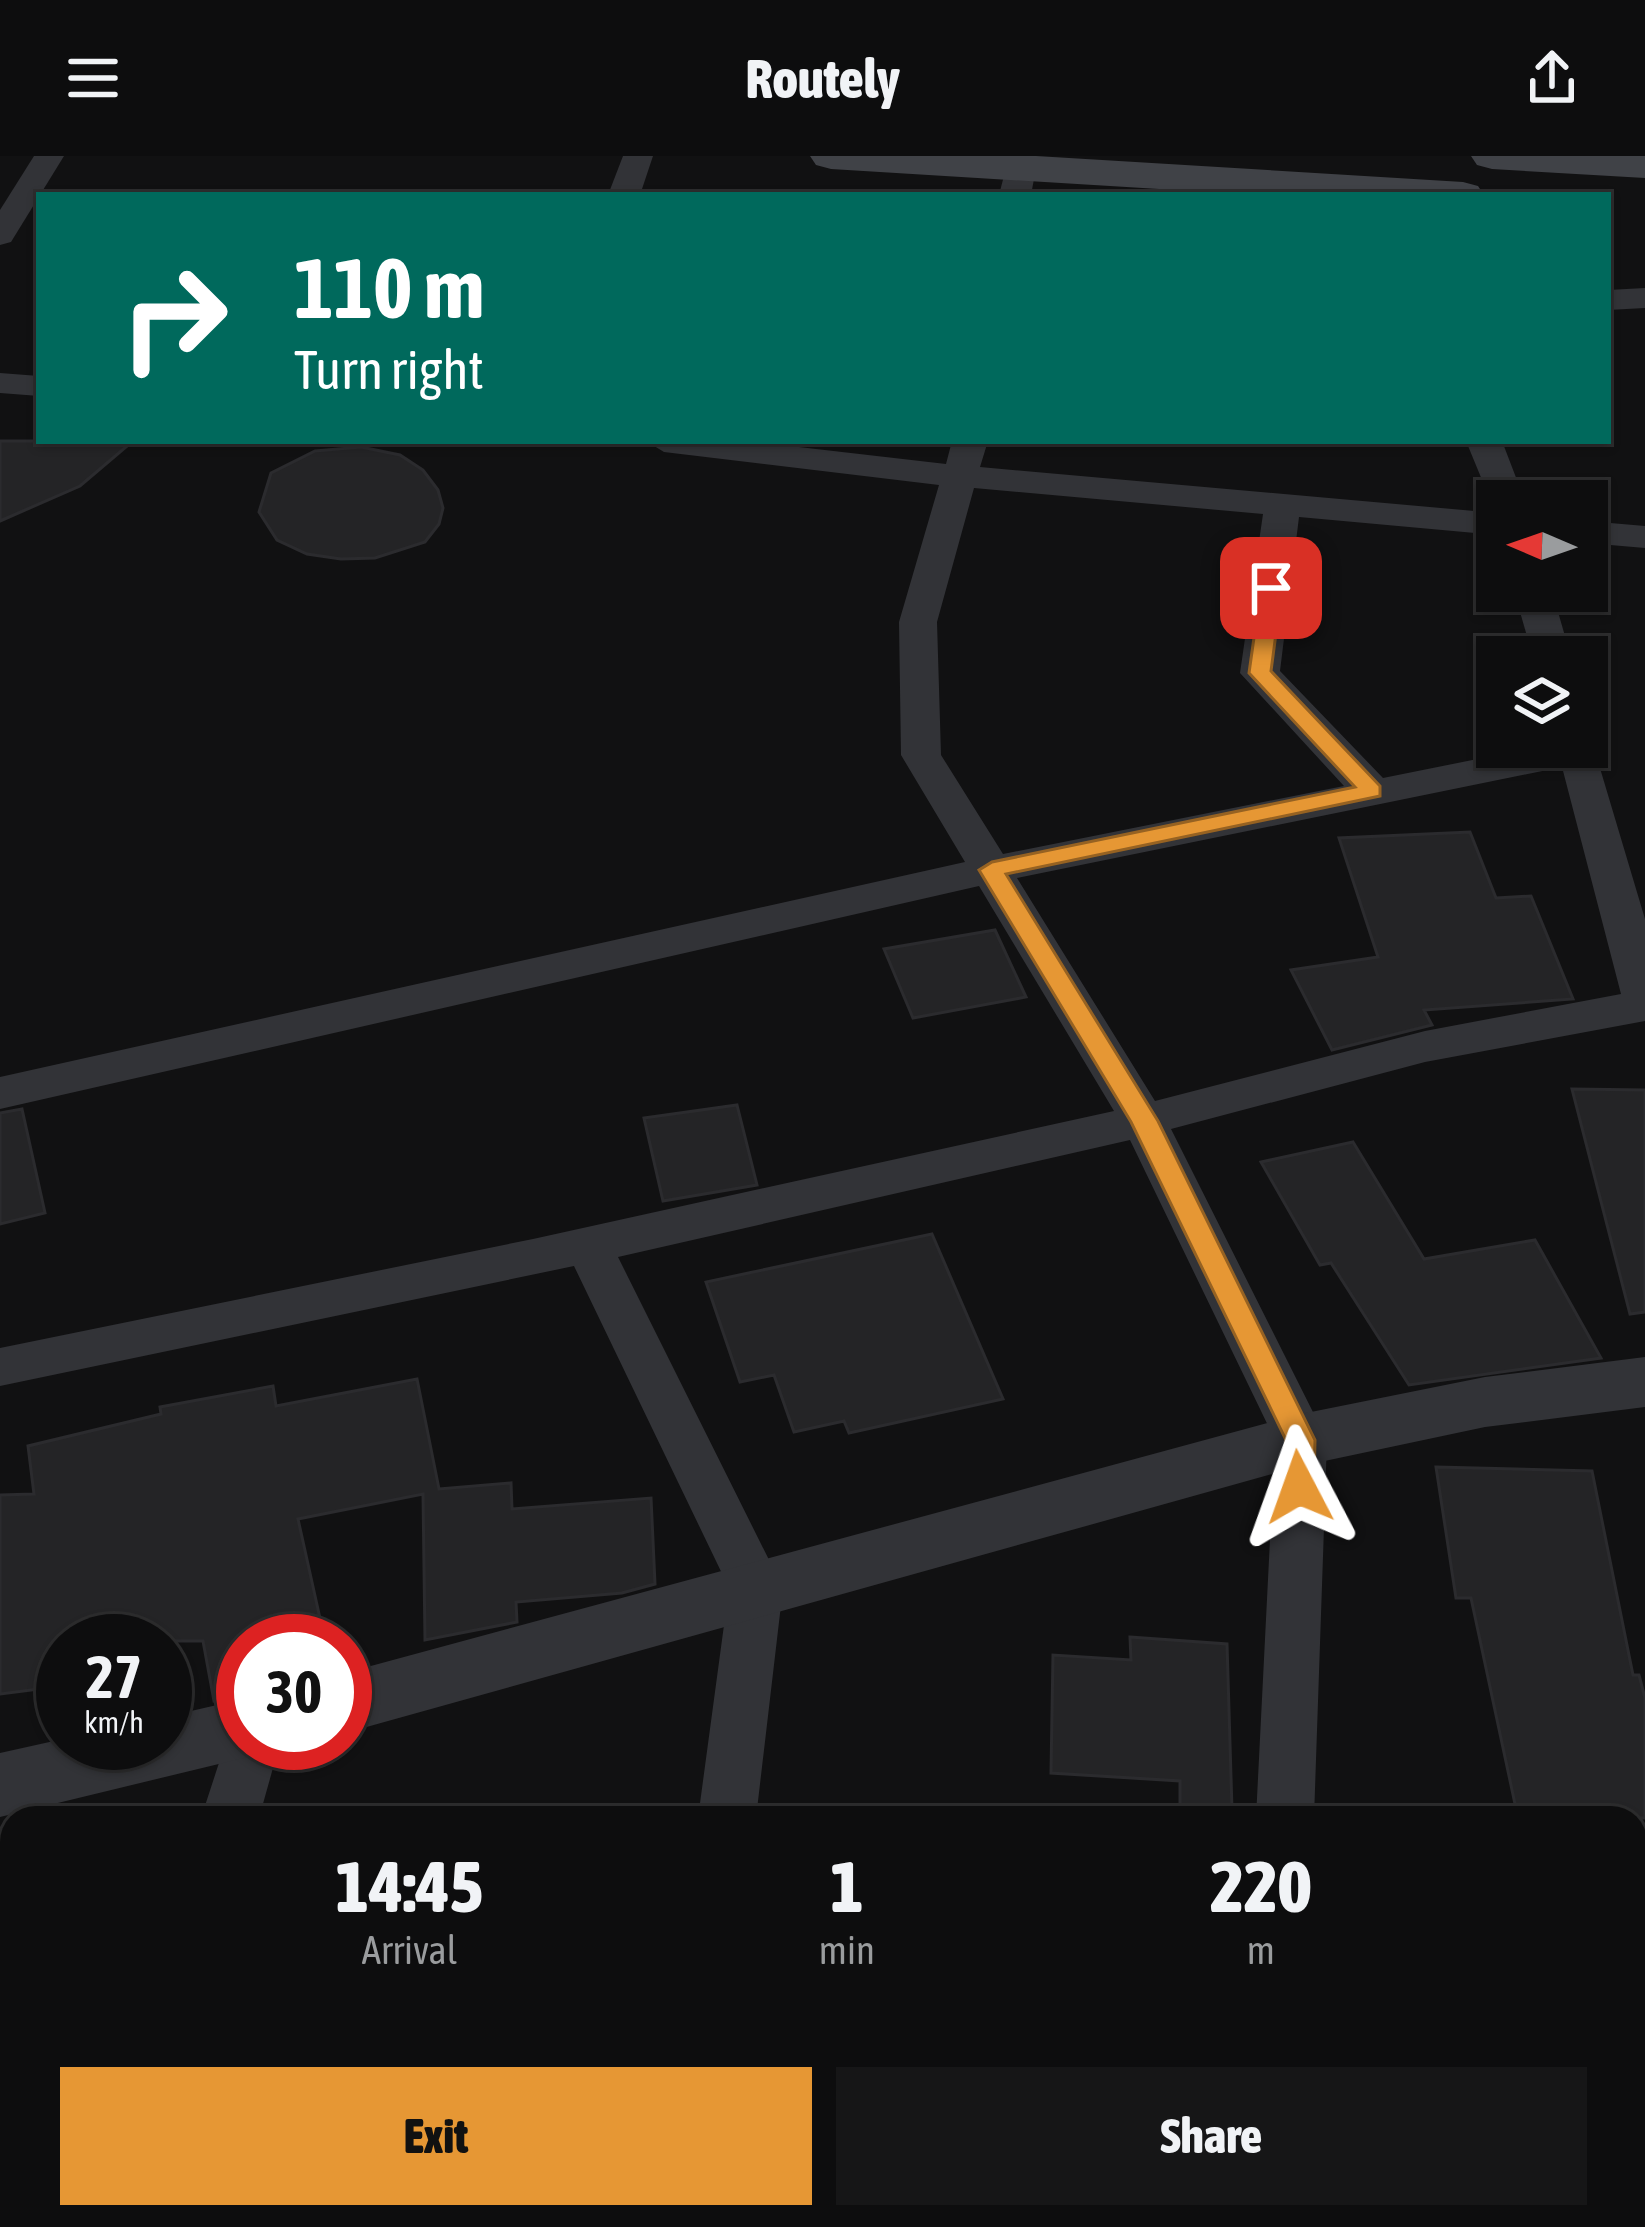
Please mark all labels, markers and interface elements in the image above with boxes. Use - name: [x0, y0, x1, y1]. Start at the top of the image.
- icon: menu: [60, 45, 126, 111]
- icon: share: [1519, 45, 1585, 111]
- text: Routely: [745, 48, 900, 109]
- icon: right: [96, 240, 252, 396]
- text: 110 m: [294, 240, 484, 336]
- text: Turn right: [294, 339, 484, 400]
- north arrow: [1476, 480, 1608, 612]
- map controls: [1476, 480, 1608, 768]
- pin: [1220, 537, 1322, 639]
- icon: arrive: [1238, 555, 1304, 621]
- button: layers: [1476, 636, 1608, 768]
- position arrow: [1236, 1424, 1362, 1550]
- speed limit sign: 30: [216, 1614, 372, 1770]
- text: 27: [86, 1642, 142, 1711]
- text: km/h: [84, 1705, 144, 1739]
- text: 14:45: [335, 1845, 484, 1927]
- text: 1: [830, 1845, 864, 1927]
- text: 220: [1210, 1845, 1312, 1927]
- text: Arrival: [362, 1928, 457, 1972]
- text: min: [819, 1928, 875, 1972]
- text: m: [1247, 1928, 1275, 1972]
- button: Exit: [60, 2067, 812, 2205]
- button: Share: [836, 2067, 1587, 2205]

